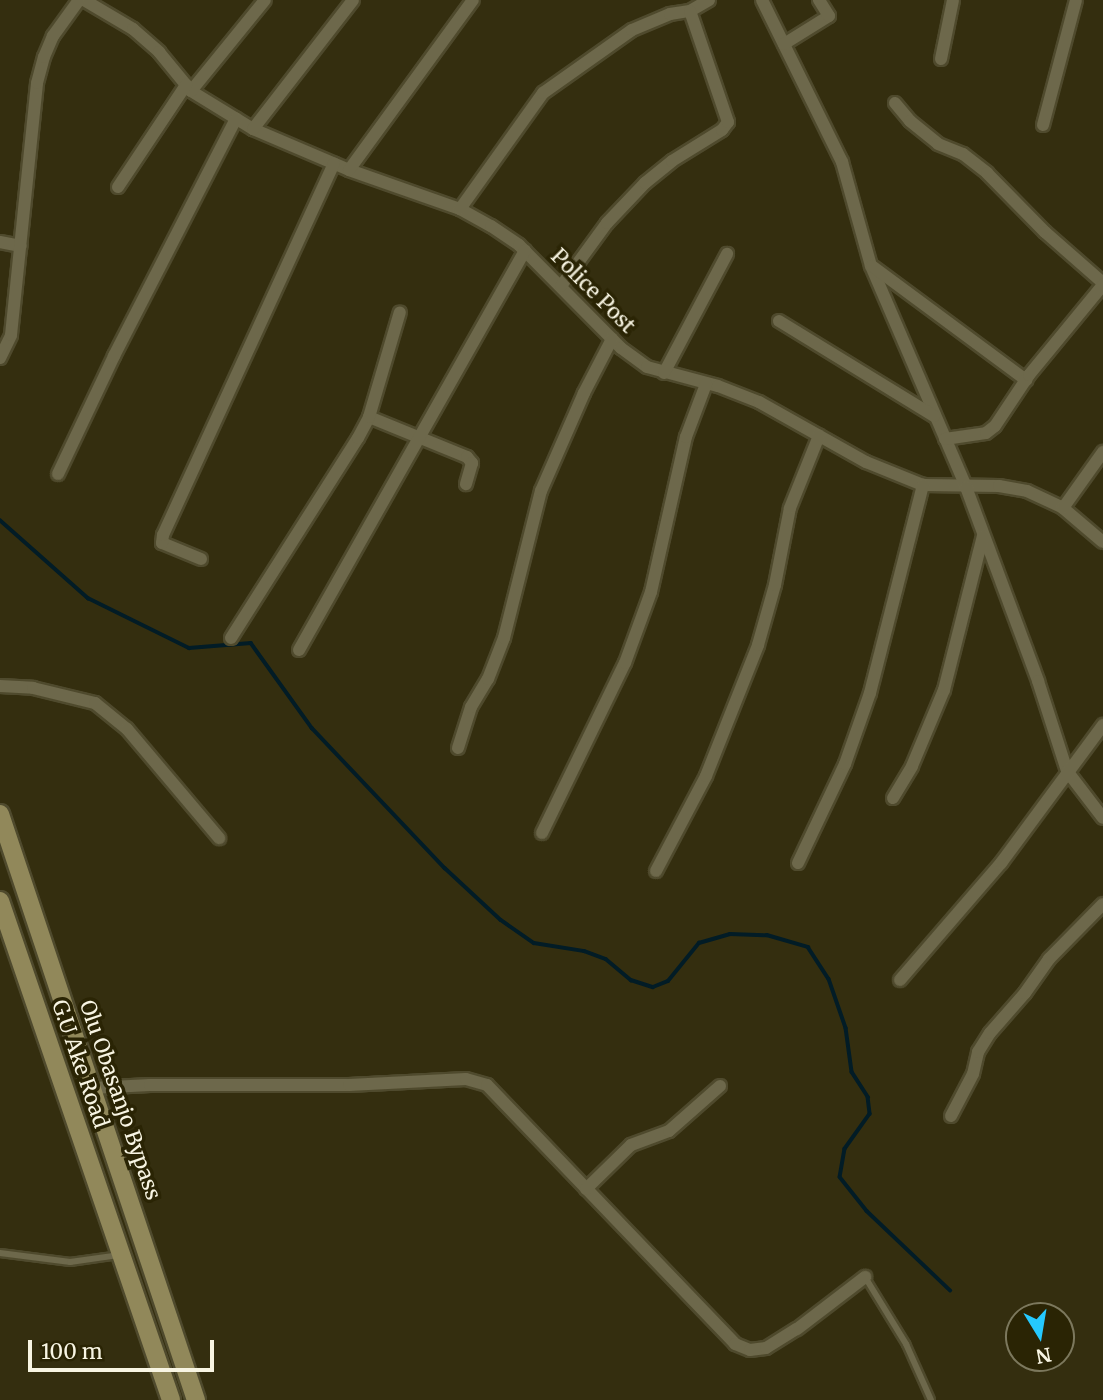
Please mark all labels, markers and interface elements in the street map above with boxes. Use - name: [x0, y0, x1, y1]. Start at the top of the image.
- street label: Police Post: [546, 244, 640, 338]
- street label: G.U Ake Road: [46, 997, 114, 1131]
- street label: Olu Obasanjo Bypass: [74, 997, 166, 1203]
- north arrow: [1005, 1302, 1075, 1372]
- scale bar: [32, 1326, 217, 1370]
- text: 100 m: [41, 1338, 103, 1365]
- text: N: [1034, 1342, 1053, 1369]

